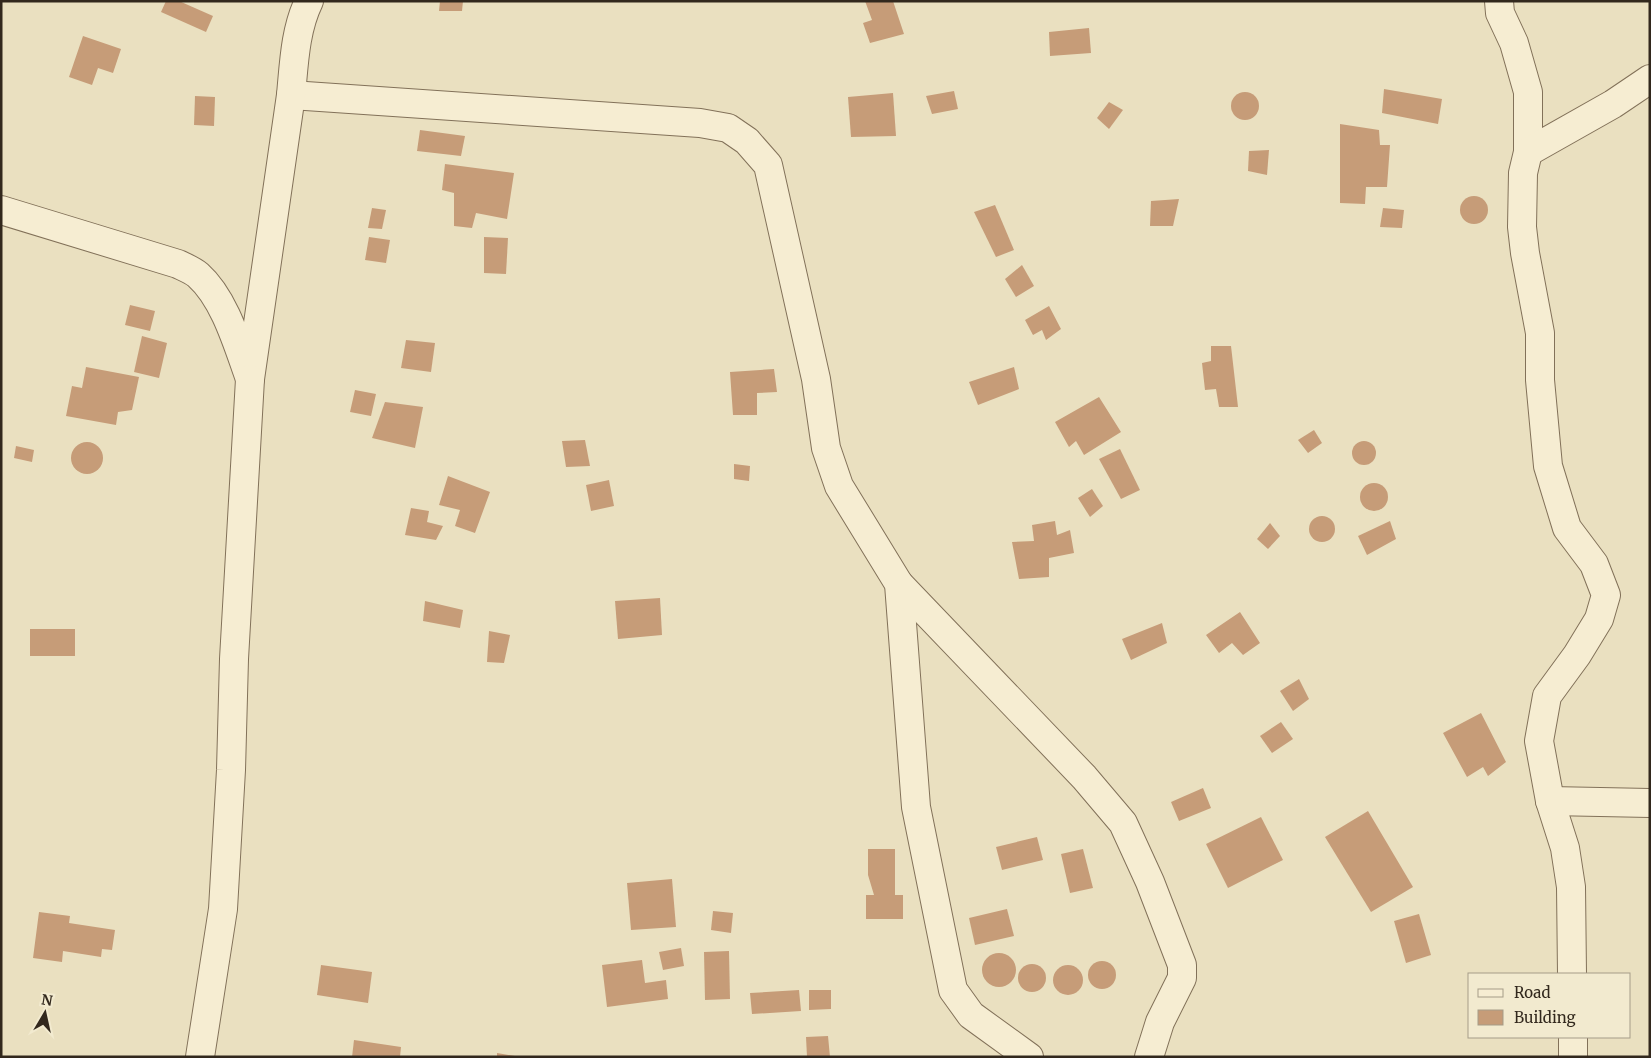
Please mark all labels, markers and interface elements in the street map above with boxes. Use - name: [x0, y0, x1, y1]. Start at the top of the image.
- legend: [1468, 973, 1631, 1038]
- text: Road: [1514, 983, 1550, 1002]
- north arrow: [20, 988, 70, 1038]
- text: N: [40, 990, 54, 1010]
- text: Building: [1514, 1008, 1576, 1027]

